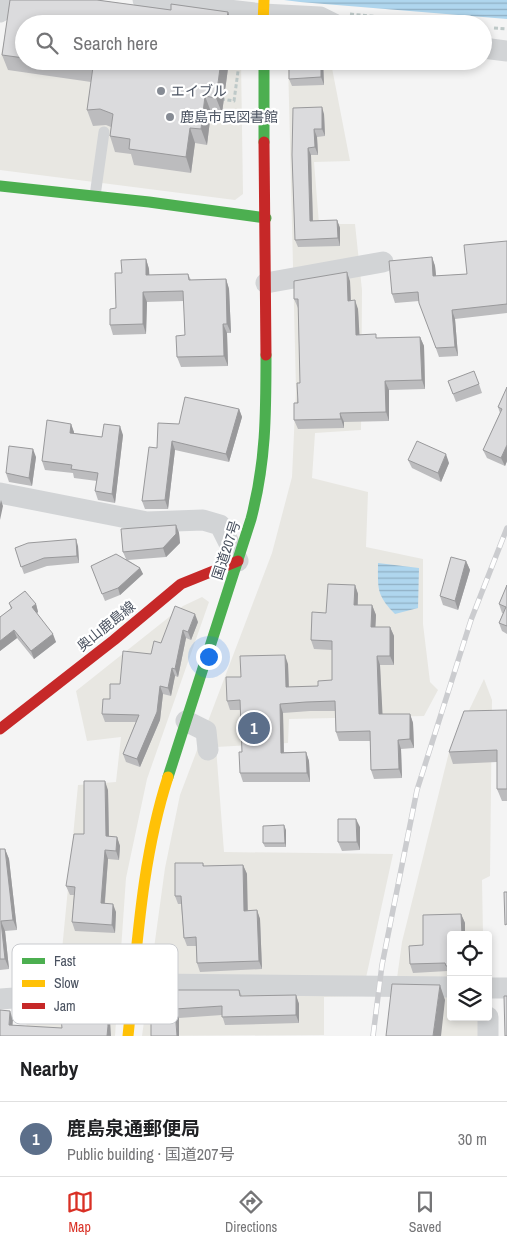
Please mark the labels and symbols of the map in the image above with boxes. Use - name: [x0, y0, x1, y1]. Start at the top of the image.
- place label: エイブル: [171, 82, 227, 100]
- marker: エイブル: [155, 85, 167, 97]
- place label: 鹿島市民図書館: [180, 108, 278, 126]
- marker: 鹿島市民図書館: [164, 111, 176, 123]
- street label: 国道207号: [208, 518, 244, 582]
- street label: 奥山鹿島線: [73, 597, 139, 655]
- your location: [196, 644, 222, 670]
- pin: 1: [238, 709, 270, 747]
- legend: [12, 944, 178, 1024]
- text: Fast: [54, 952, 76, 970]
- text: Slow: [54, 974, 80, 992]
- text: Jam: [54, 997, 76, 1015]

